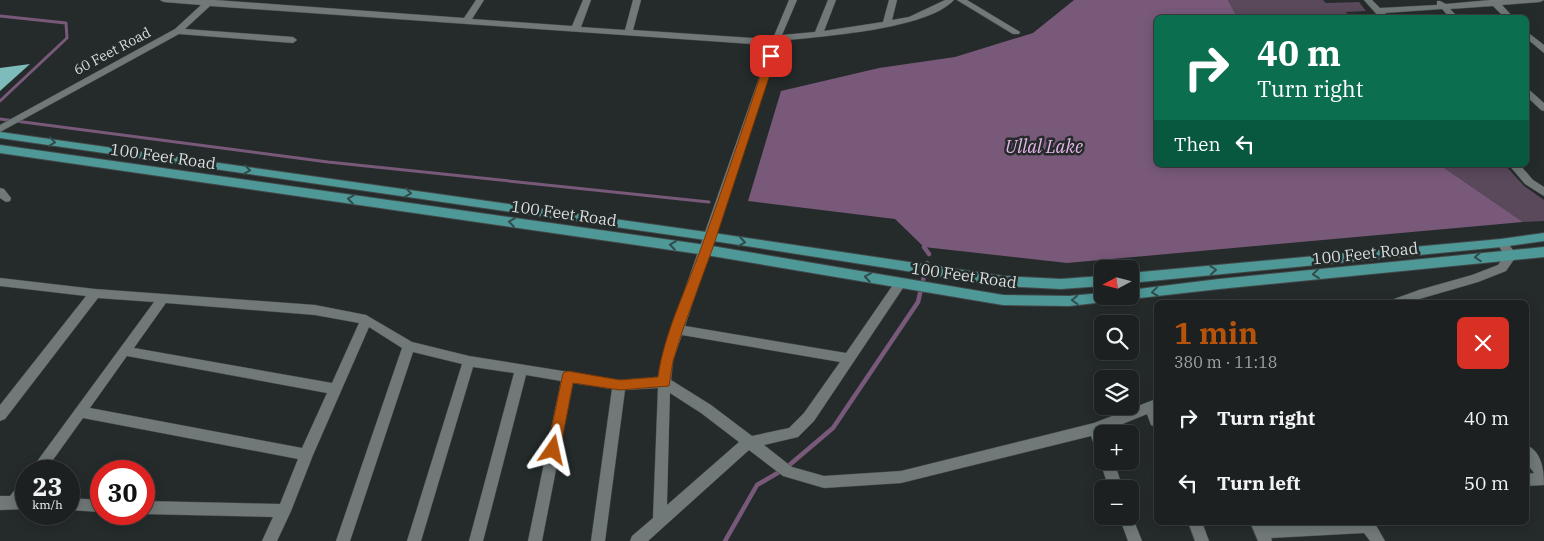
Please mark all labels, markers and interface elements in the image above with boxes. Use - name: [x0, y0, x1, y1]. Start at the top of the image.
- street label: 60 Feet Road: [70, 23, 154, 79]
- text: 40 m: [1257, 30, 1341, 76]
- pin: [750, 35, 792, 77]
- icon: right: [1174, 35, 1239, 100]
- icon: arrive: [757, 42, 785, 70]
- text: Turn right: [1257, 74, 1364, 103]
- icon: left: [1231, 130, 1259, 158]
- text: Then: [1174, 132, 1221, 156]
- water label: Ullal Lake: [1005, 135, 1083, 158]
- one-way arrow: [47, 137, 56, 147]
- street label: 100 Feet Road: [109, 139, 217, 173]
- one-way arrow: [243, 164, 251, 175]
- one-way arrow: [404, 188, 412, 198]
- one-way arrow: [347, 194, 355, 205]
- street label: 100 Feet Road: [510, 196, 618, 230]
- one-way arrow: [507, 217, 515, 228]
- one-way arrow: [738, 236, 746, 246]
- street label: 100 Feet Road: [1311, 237, 1419, 269]
- one-way arrow: [668, 240, 676, 251]
- one-way arrow: [1474, 252, 1482, 263]
- street label: 100 Feet Road: [910, 258, 1018, 292]
- north arrow: [1094, 260, 1139, 305]
- map controls: [1094, 260, 1139, 525]
- one-way arrow: [1210, 265, 1218, 276]
- one-way arrow: [1312, 268, 1320, 279]
- one-way arrow: [863, 272, 872, 282]
- one-way arrow: [1151, 286, 1159, 297]
- one-way arrow: [1070, 295, 1078, 306]
- text: 1 min: [1174, 313, 1258, 352]
- button: search: [1094, 315, 1139, 360]
- button: close: [1457, 317, 1509, 369]
- text: 380 m · 11:18: [1174, 352, 1277, 372]
- button: layers: [1094, 370, 1139, 415]
- icon: right: [1174, 404, 1202, 432]
- text: Turn right: [1217, 406, 1315, 430]
- text: 40 m: [1464, 406, 1509, 430]
- position arrow: [526, 423, 578, 475]
- button: +: [1094, 425, 1139, 470]
- speed limit sign: 30: [90, 460, 155, 525]
- icon: left: [1174, 469, 1202, 497]
- text: 23: [32, 470, 63, 503]
- text: Turn left: [1217, 471, 1300, 495]
- text: 50 m: [1464, 471, 1509, 495]
- button: −: [1094, 480, 1139, 525]
- text: km/h: [32, 497, 63, 512]

